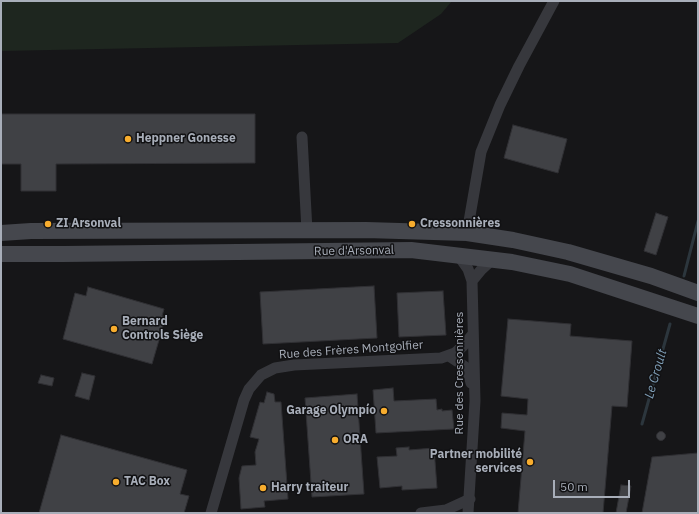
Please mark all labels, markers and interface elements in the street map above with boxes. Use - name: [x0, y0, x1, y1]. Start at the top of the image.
- place label: Heppner Gonesse: [136, 132, 236, 146]
- marker: Heppner Gonesse: [123, 134, 133, 144]
- place label: ZI Arsonval: [56, 217, 121, 231]
- place label: Cressonnières: [420, 217, 500, 231]
- marker: ZI Arsonval: [43, 219, 53, 229]
- marker: Cressonnières: [407, 219, 417, 229]
- street label: Rue d'Arsonval: [314, 243, 394, 259]
- street label: Rue des Cressonnières: [453, 312, 467, 434]
- place label: Bernard Controls Siège: [122, 315, 203, 343]
- marker: Bernard Controls Siège: [109, 324, 119, 334]
- street label: Rue des Frères Montgolfier: [278, 338, 424, 362]
- water label: Le Croult: [642, 348, 670, 400]
- place label: Garage Olympío: [286, 404, 376, 418]
- marker: Garage Olympío: [379, 406, 389, 416]
- place label: ORA: [343, 433, 368, 447]
- marker: ORA: [330, 435, 340, 445]
- place label: Partner mobilité services: [430, 448, 522, 476]
- marker: Partner mobilité services: [525, 457, 535, 467]
- scale bar: [555, 472, 632, 498]
- place label: TAC Box: [124, 475, 170, 489]
- marker: TAC Box: [111, 477, 121, 487]
- text: 50 m: [560, 479, 588, 494]
- place label: Harry traiteur: [271, 481, 348, 495]
- marker: Harry traiteur: [258, 483, 268, 493]

